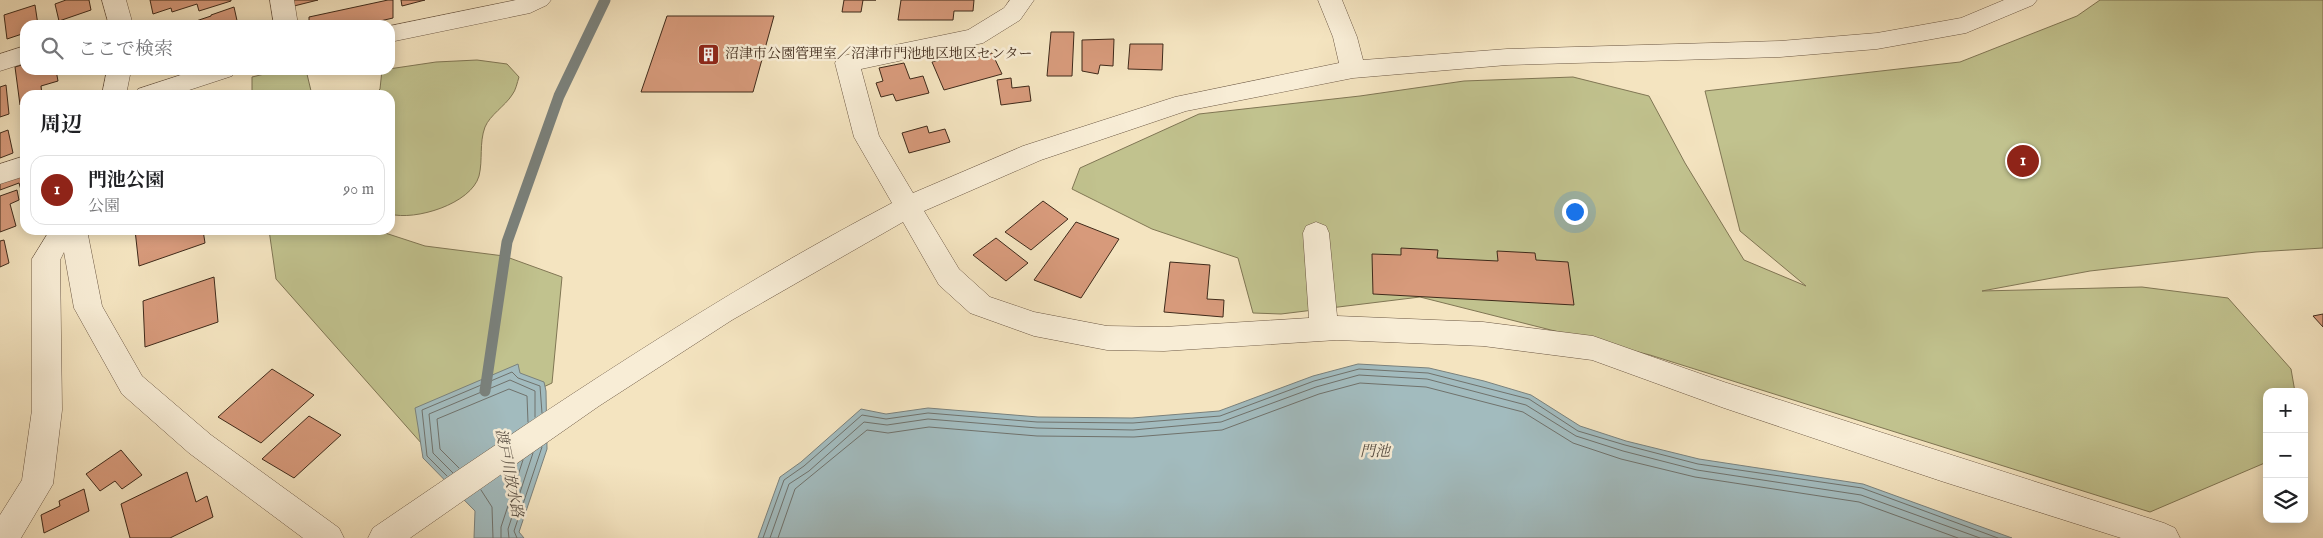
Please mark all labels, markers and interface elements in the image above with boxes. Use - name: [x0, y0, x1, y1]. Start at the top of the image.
- search box: [20, 20, 395, 75]
- icon: search: [38, 34, 66, 62]
- text: ここで検索: [78, 38, 173, 62]
- building icon: 沼津市公園管理室／沼津市門池地区地区センター: [697, 42, 721, 66]
- place label: 沼津市公園管理室／沼津市門池地区地区センター: [725, 45, 1032, 63]
- text: 周辺: [40, 112, 82, 139]
- pin: 1: [2007, 142, 2039, 180]
- text: 門池公園: [88, 169, 164, 193]
- text: 1: [54, 180, 60, 200]
- text: 90 m: [343, 180, 374, 200]
- text: 公園: [88, 197, 120, 217]
- your location: [1562, 199, 1588, 225]
- map controls: [2263, 388, 2308, 523]
- button: +: [2263, 388, 2308, 433]
- water label: 渡戸川放水路: [491, 427, 527, 520]
- button: −: [2263, 433, 2308, 478]
- water label: 門池: [1360, 442, 1392, 461]
- button: layers: [2263, 478, 2308, 523]

